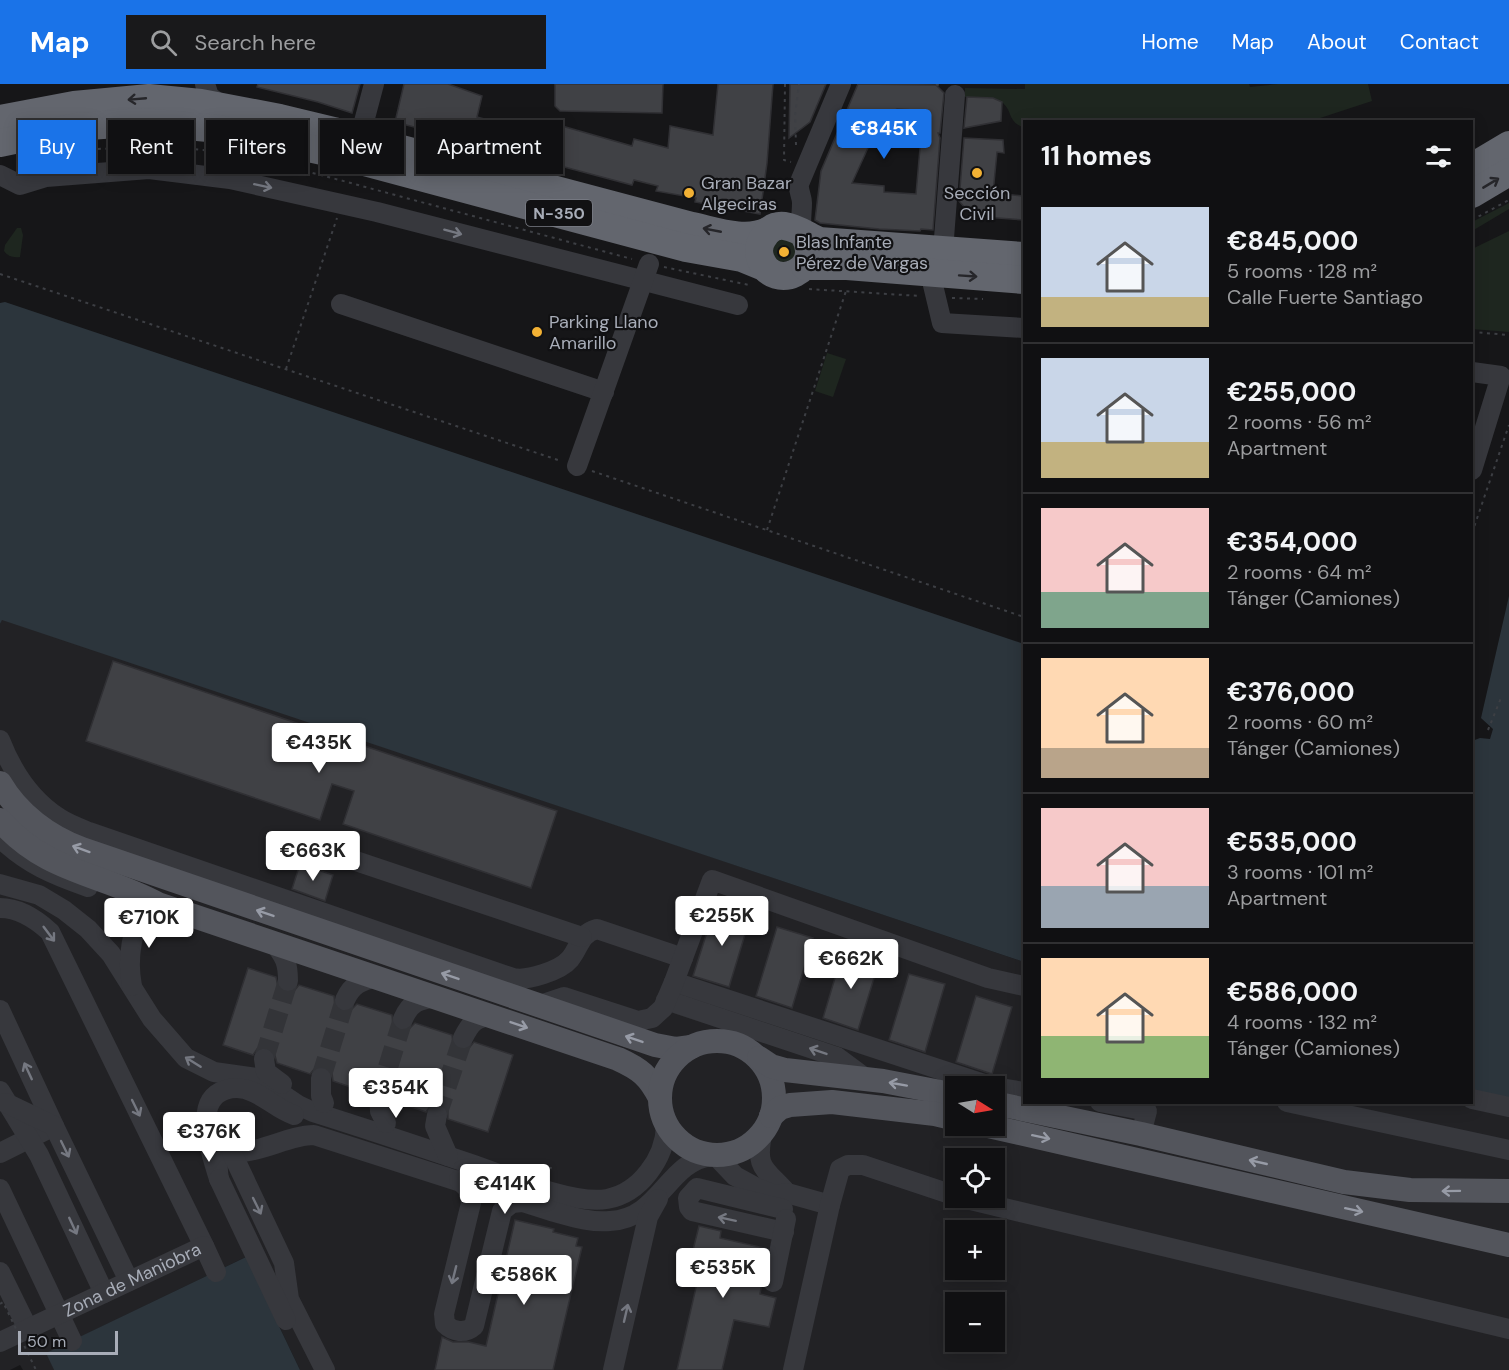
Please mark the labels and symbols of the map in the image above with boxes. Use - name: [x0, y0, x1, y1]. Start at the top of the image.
- one-way arrow: [128, 94, 148, 105]
- pin: €845K: [842, 109, 926, 160]
- marker: Sección Civil: [970, 166, 984, 180]
- place label: Gran Bazar Algeciras: [701, 171, 792, 216]
- one-way arrow: [1482, 177, 1499, 190]
- one-way arrow: [254, 180, 273, 192]
- place label: Sección Civil: [944, 181, 1010, 226]
- marker: Gran Bazar Algeciras: [682, 186, 696, 200]
- road number: N-350: [526, 200, 592, 226]
- one-way arrow: [702, 224, 722, 235]
- one-way arrow: [443, 226, 462, 238]
- place label: Blas Infante Pérez de Vargas: [796, 230, 928, 275]
- marker: Blas Infante Pérez de Vargas: [777, 245, 791, 259]
- one-way arrow: [957, 271, 977, 282]
- place label: Parking Llano Amarillo: [549, 310, 658, 355]
- marker: Parking Llano Amarillo: [530, 325, 544, 339]
- pin: €435K: [277, 723, 361, 774]
- pin: €663K: [271, 831, 355, 882]
- one-way arrow: [72, 842, 91, 853]
- pin: €255K: [680, 896, 764, 947]
- pin: €710K: [107, 898, 191, 949]
- one-way arrow: [256, 906, 275, 917]
- one-way arrow: [42, 926, 55, 942]
- pin: €662K: [809, 939, 893, 990]
- one-way arrow: [441, 969, 460, 980]
- one-way arrow: [509, 1021, 528, 1032]
- one-way arrow: [625, 1032, 644, 1043]
- one-way arrow: [809, 1045, 828, 1056]
- one-way arrow: [185, 1056, 202, 1069]
- one-way arrow: [22, 1062, 34, 1080]
- pin: €354K: [354, 1068, 438, 1119]
- north arrow: [945, 1076, 1005, 1136]
- one-way arrow: [889, 1078, 908, 1089]
- one-way arrow: [131, 1099, 143, 1117]
- pin: €376K: [167, 1112, 251, 1163]
- one-way arrow: [1032, 1132, 1051, 1144]
- one-way arrow: [60, 1140, 72, 1158]
- one-way arrow: [1249, 1155, 1268, 1167]
- pin: €414K: [463, 1164, 547, 1215]
- one-way arrow: [1441, 1185, 1461, 1197]
- one-way arrow: [251, 1197, 263, 1215]
- one-way arrow: [1344, 1205, 1363, 1217]
- one-way arrow: [717, 1213, 737, 1224]
- one-way arrow: [67, 1217, 79, 1235]
- street label: Zona de Maniobra: [59, 1237, 205, 1323]
- pin: €535K: [681, 1248, 765, 1299]
- pin: €586K: [482, 1255, 566, 1306]
- one-way arrow: [447, 1265, 459, 1284]
- one-way arrow: [621, 1304, 633, 1323]
- scale bar: [18, 1328, 118, 1356]

